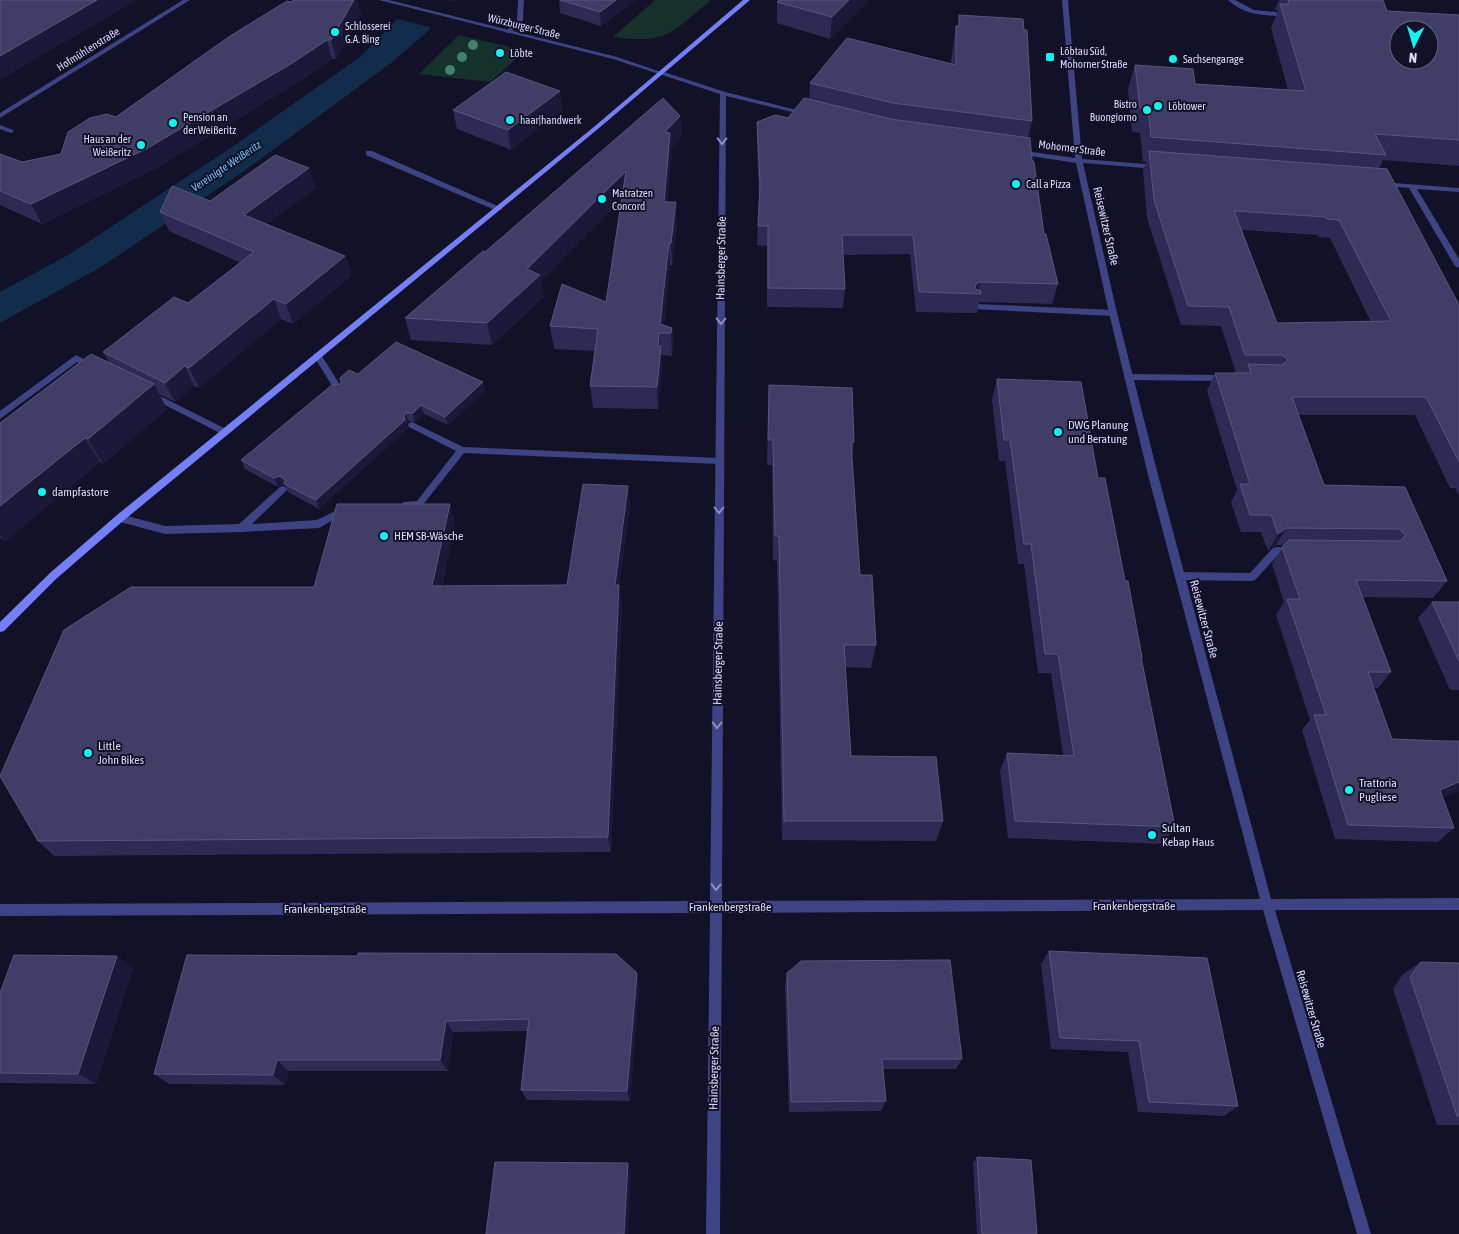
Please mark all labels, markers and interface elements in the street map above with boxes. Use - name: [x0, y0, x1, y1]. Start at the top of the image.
- street label: Würzburger Straße: [487, 11, 561, 41]
- place label: Schlosserei G.A. Bing: [345, 20, 391, 45]
- north arrow: [1389, 20, 1439, 70]
- street label: Hofmühlenstraße: [54, 25, 122, 73]
- marker: Schlosserei G.A. Bing: [329, 26, 341, 38]
- place label: Löbtau Süd, Mohorner Straße: [1060, 45, 1127, 70]
- marker: Löbte: [494, 47, 506, 59]
- place label: Löbte: [510, 47, 533, 59]
- text: N: [1408, 50, 1418, 66]
- marker: Löbtau Süd, Mohorner Straße: [1044, 51, 1056, 63]
- marker: Sachsengarage: [1167, 53, 1179, 65]
- place label: Sachsengarage: [1183, 53, 1244, 65]
- place label: Bistro Buongiorno: [1090, 98, 1137, 123]
- marker: Löbtower: [1152, 100, 1164, 112]
- place label: Löbtower: [1168, 100, 1206, 112]
- marker: Bistro Buongiorno: [1141, 104, 1153, 116]
- place label: Pension an der Weißeritz: [183, 111, 236, 136]
- marker: haar|handwerk: [504, 114, 516, 126]
- place label: haar|handwerk: [520, 114, 582, 126]
- marker: Pension an der Weißeritz: [167, 117, 179, 129]
- place label: Haus an der Weißeritz: [83, 133, 132, 158]
- water label: Vereinigte Weißeritz: [189, 138, 263, 194]
- one-way arrow: [717, 138, 728, 146]
- street label: Mohorner Straße: [1038, 138, 1106, 158]
- marker: Haus an der Weißeritz: [135, 139, 147, 151]
- marker: Call a Pizza: [1010, 178, 1022, 190]
- place label: Call a Pizza: [1026, 178, 1071, 190]
- street label: Reisewitzer Straße: [1090, 185, 1122, 267]
- place label: Matratzen Concord: [612, 187, 653, 212]
- marker: Matratzen Concord: [596, 193, 608, 205]
- street label: Hainsberger Straße: [713, 216, 729, 300]
- one-way arrow: [716, 318, 726, 326]
- place label: DWG Planung und Beratung: [1068, 418, 1129, 446]
- marker: DWG Planung und Beratung: [1052, 426, 1064, 438]
- place label: dampfastore: [52, 485, 109, 499]
- marker: dampfastore: [36, 486, 48, 498]
- one-way arrow: [714, 506, 724, 514]
- place label: HEM SB-Wäsche: [394, 529, 463, 543]
- marker: HEM SB-Wäsche: [378, 530, 390, 542]
- street label: Reisewitzer Straße: [1187, 578, 1221, 660]
- street label: Hainsberger Straße: [710, 621, 726, 705]
- one-way arrow: [712, 721, 722, 729]
- place label: Little John Bikes: [98, 739, 144, 767]
- marker: Little John Bikes: [82, 747, 94, 759]
- place label: Trattoria Pugliese: [1359, 776, 1397, 804]
- marker: Trattoria Pugliese: [1343, 784, 1355, 796]
- place label: Sultan Kebap Haus: [1162, 821, 1214, 849]
- marker: Sultan Kebap Haus: [1146, 829, 1158, 841]
- one-way arrow: [711, 884, 721, 891]
- street label: Frankenbergstraße: [1093, 899, 1175, 913]
- street label: Frankenbergstraße: [689, 900, 771, 914]
- street label: Frankenbergstraße: [284, 902, 366, 916]
- street label: Reisewitzer Straße: [1293, 968, 1329, 1050]
- street label: Hainsberger Straße: [706, 1026, 722, 1110]

